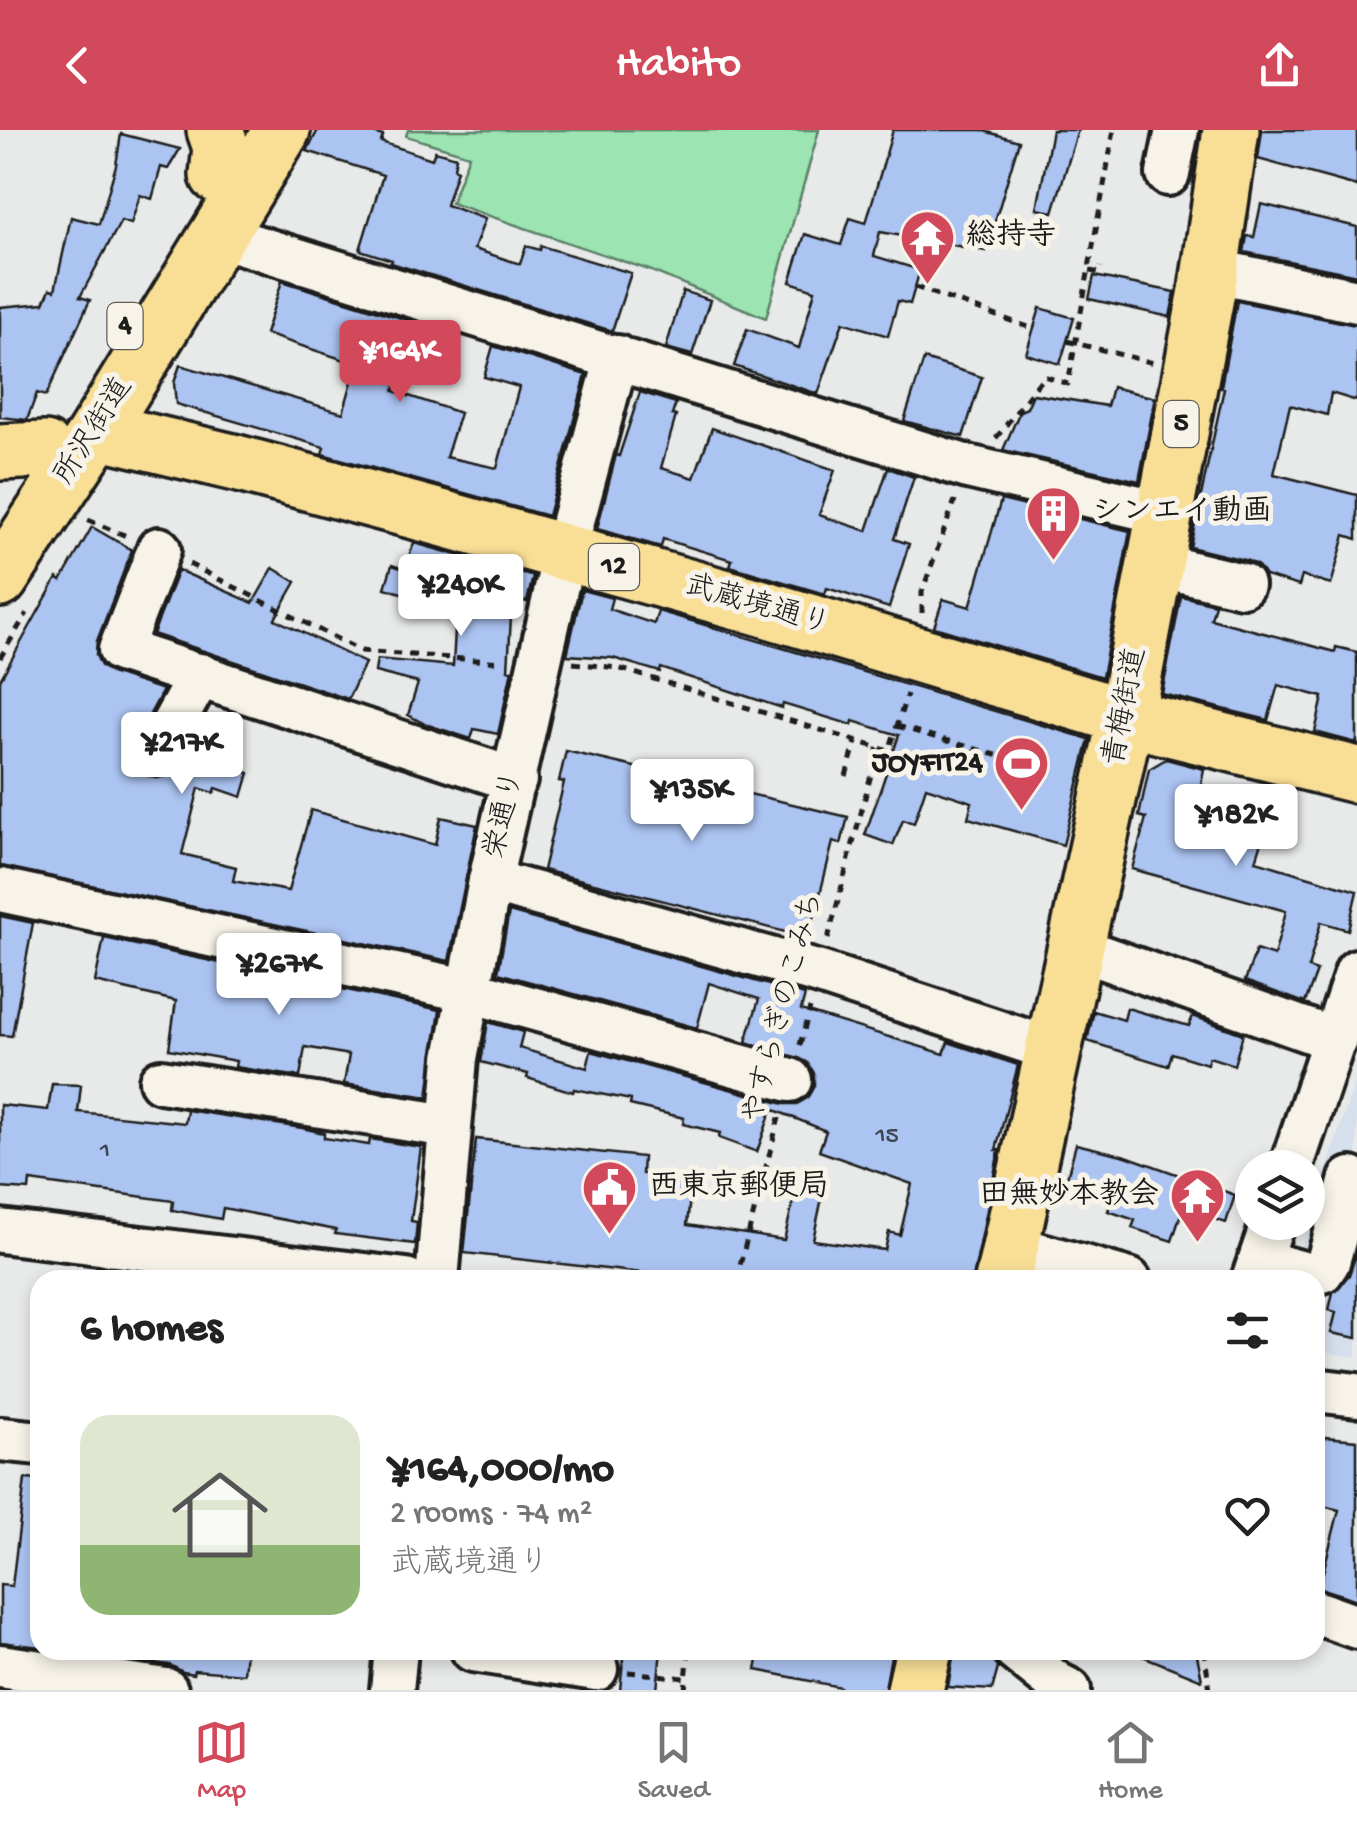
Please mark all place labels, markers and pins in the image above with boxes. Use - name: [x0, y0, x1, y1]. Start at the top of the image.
- temple icon: 総持寺: [897, 207, 957, 286]
- place label: 総持寺: [966, 218, 1056, 255]
- pin: ¥164K: [330, 320, 470, 405]
- building icon: シンエイ動画: [1023, 483, 1083, 562]
- place label: シンエイ動画: [1092, 494, 1272, 531]
- pin: ¥240K: [391, 554, 531, 639]
- pin: ¥217K: [112, 712, 252, 797]
- sports icon: JOYFIT24: [992, 734, 1052, 813]
- place label: JOYFIT24: [871, 747, 984, 782]
- pin: ¥135K: [622, 759, 762, 844]
- pin: ¥182K: [1166, 784, 1306, 869]
- pin: ¥267K: [209, 933, 349, 1018]
- public building icon: 西東京郵便局: [580, 1158, 640, 1237]
- temple icon: 田無妙本教会: [1168, 1166, 1228, 1245]
- place label: 西東京郵便局: [649, 1169, 829, 1206]
- place label: 田無妙本教会: [979, 1177, 1159, 1214]

